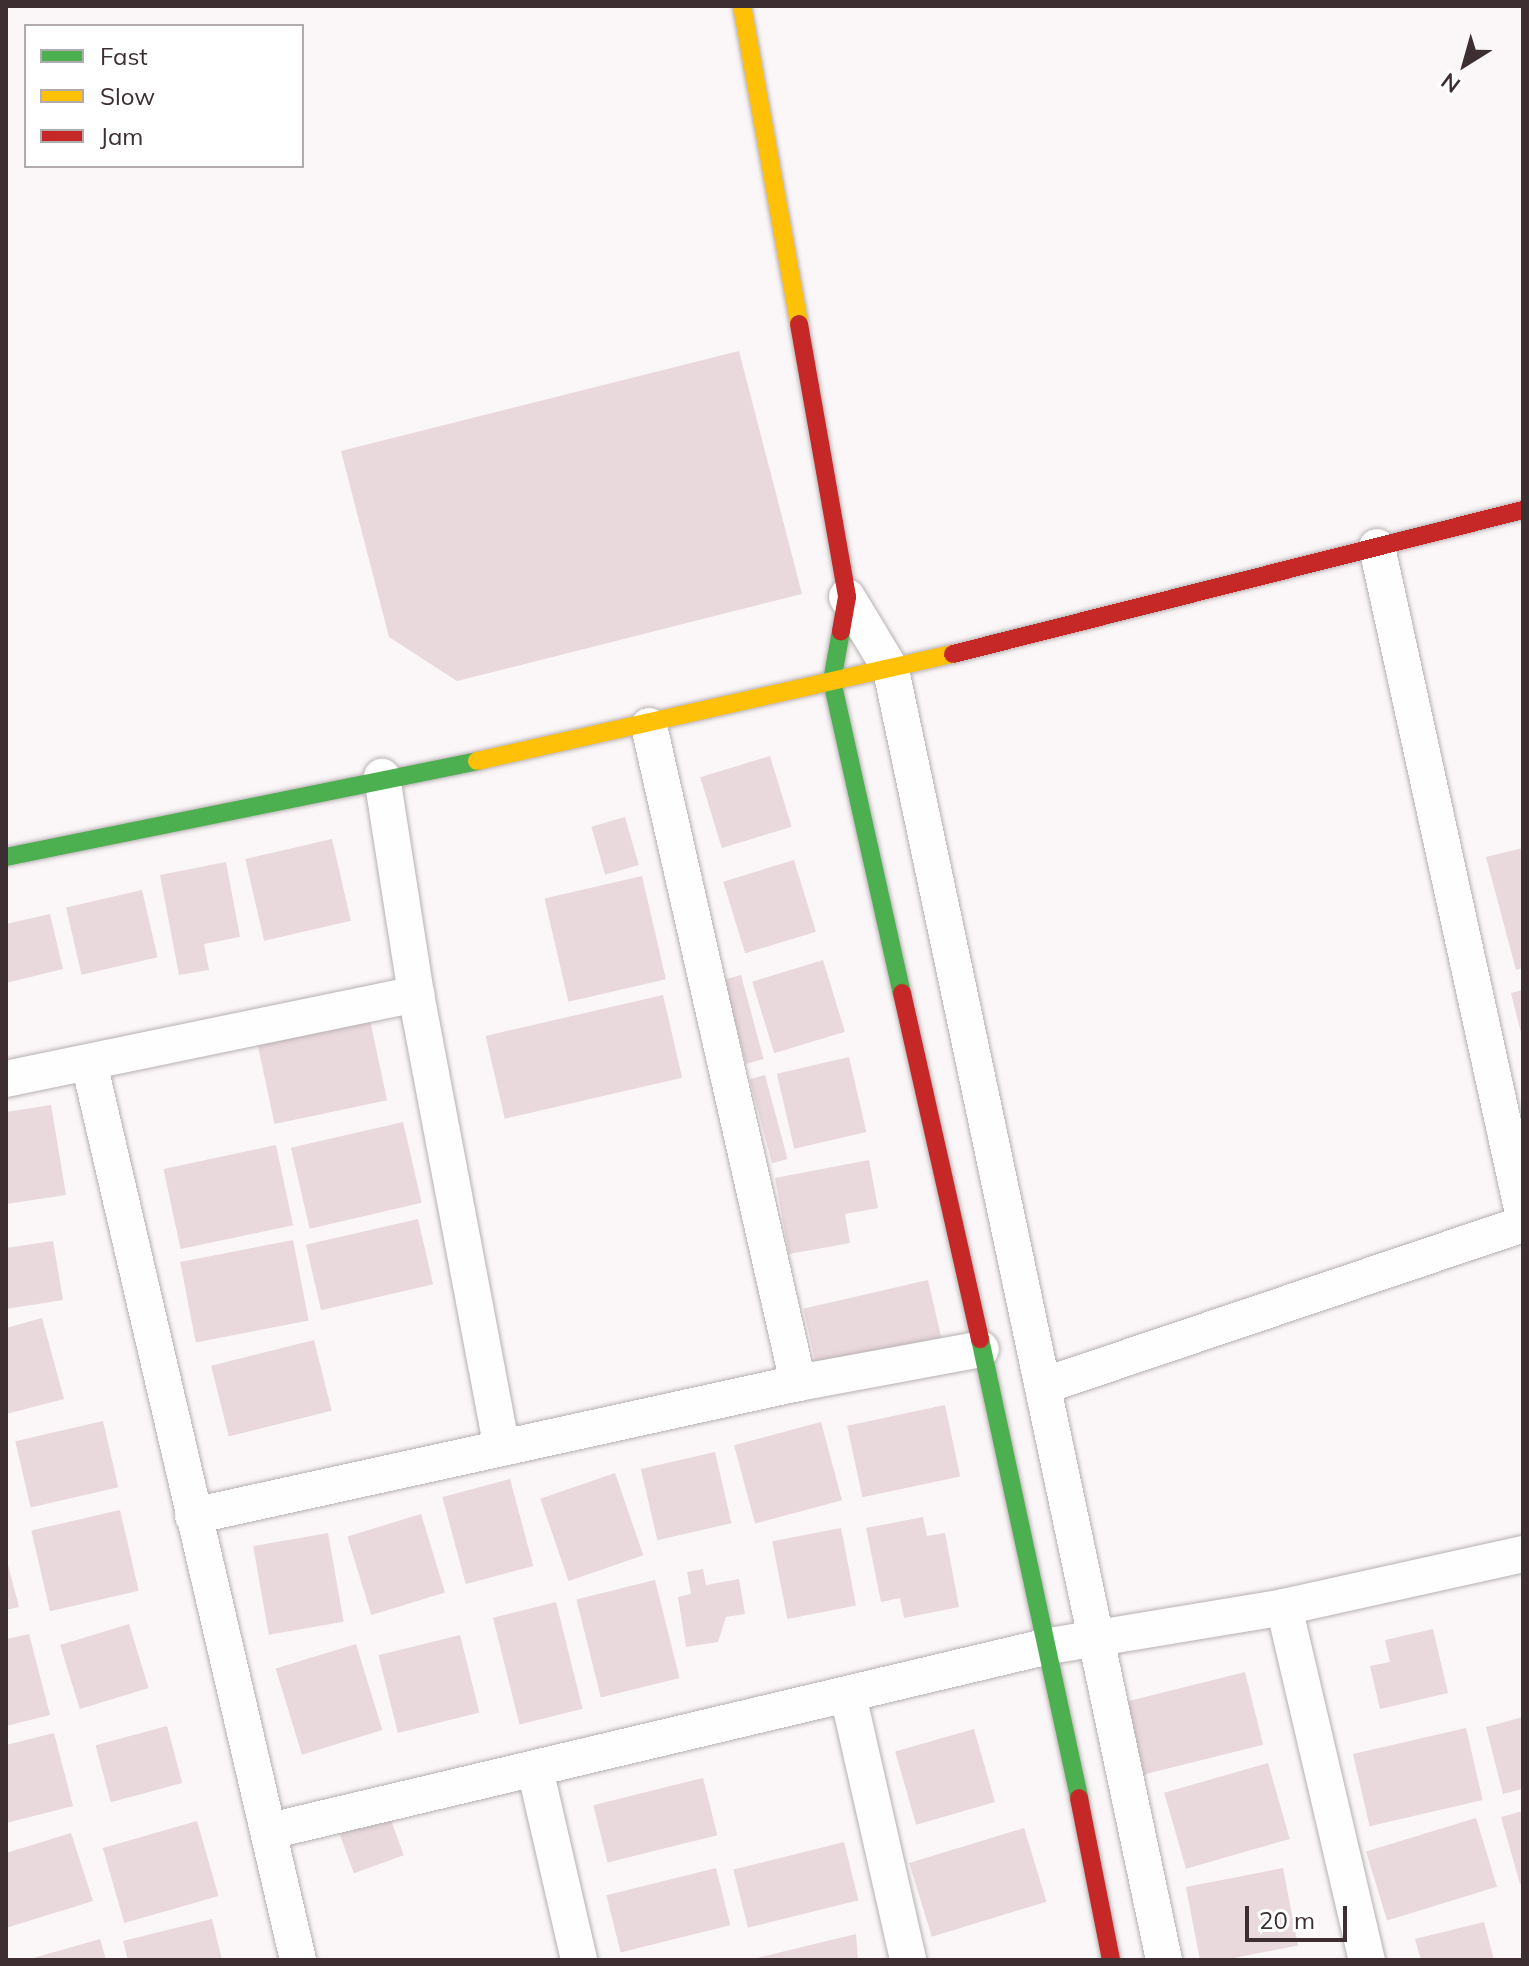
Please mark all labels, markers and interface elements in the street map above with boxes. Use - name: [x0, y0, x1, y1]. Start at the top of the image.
- legend: [24, 24, 304, 168]
- north arrow: [1425, 24, 1505, 104]
- text: Fast: [100, 41, 148, 71]
- text: N: [1435, 67, 1466, 99]
- text: Slow: [100, 81, 155, 111]
- text: Jam: [100, 121, 143, 151]
- scale bar: [1249, 1890, 1351, 1940]
- text: 20 m: [1259, 1905, 1315, 1935]

